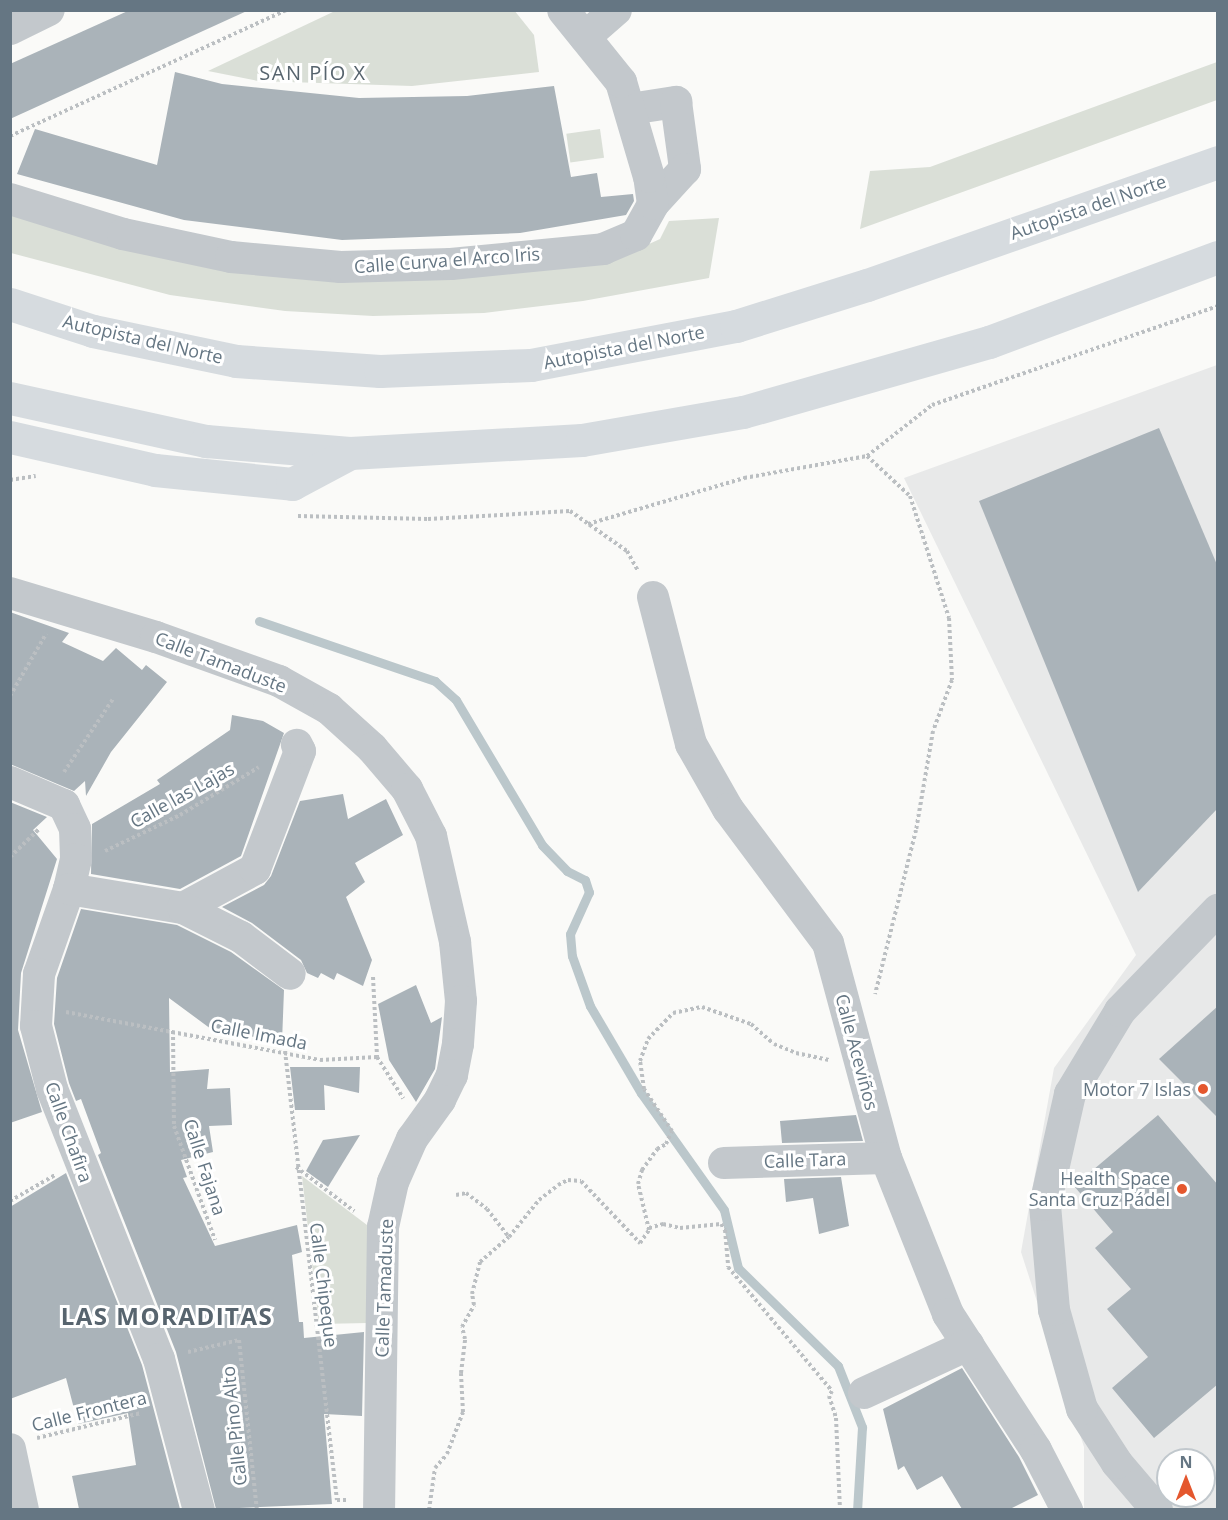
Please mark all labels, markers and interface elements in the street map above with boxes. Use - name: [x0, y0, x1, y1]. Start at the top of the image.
- district label: SAN PÍO X: [259, 60, 367, 84]
- street label: Autopista del Norte: [1007, 170, 1169, 244]
- street label: Calle Curva el Arco Iris: [353, 243, 541, 277]
- street label: Autopista del Norte: [61, 310, 225, 368]
- street label: Autopista del Norte: [542, 321, 706, 373]
- street label: Calle Tamaduste: [152, 627, 290, 697]
- street label: Calle las Lajas: [126, 758, 238, 832]
- street label: Calle Aceviños: [831, 992, 883, 1112]
- street label: Calle Imada: [209, 1014, 309, 1054]
- place label: Motor 7 Islas: [1083, 1078, 1191, 1100]
- street label: Calle Chafira: [41, 1079, 97, 1185]
- marker: Motor 7 Islas: [1196, 1082, 1210, 1096]
- street label: Calle Fajana: [179, 1116, 231, 1218]
- street label: Calle Tara: [763, 1148, 847, 1172]
- place label: Health Space Santa Cruz Pádel: [1029, 1168, 1170, 1210]
- marker: Health Space Santa Cruz Pádel: [1175, 1182, 1189, 1196]
- street label: Calle Tamaduste: [371, 1218, 397, 1358]
- street label: Calle Chipeque: [306, 1221, 342, 1349]
- district label: LAS MORADITAS: [61, 1302, 273, 1330]
- street label: Calle Pino Alto: [217, 1365, 251, 1487]
- street label: Calle Frontera: [29, 1386, 149, 1436]
- north arrow: [1156, 1448, 1216, 1508]
- text: N: [1179, 1451, 1193, 1473]

